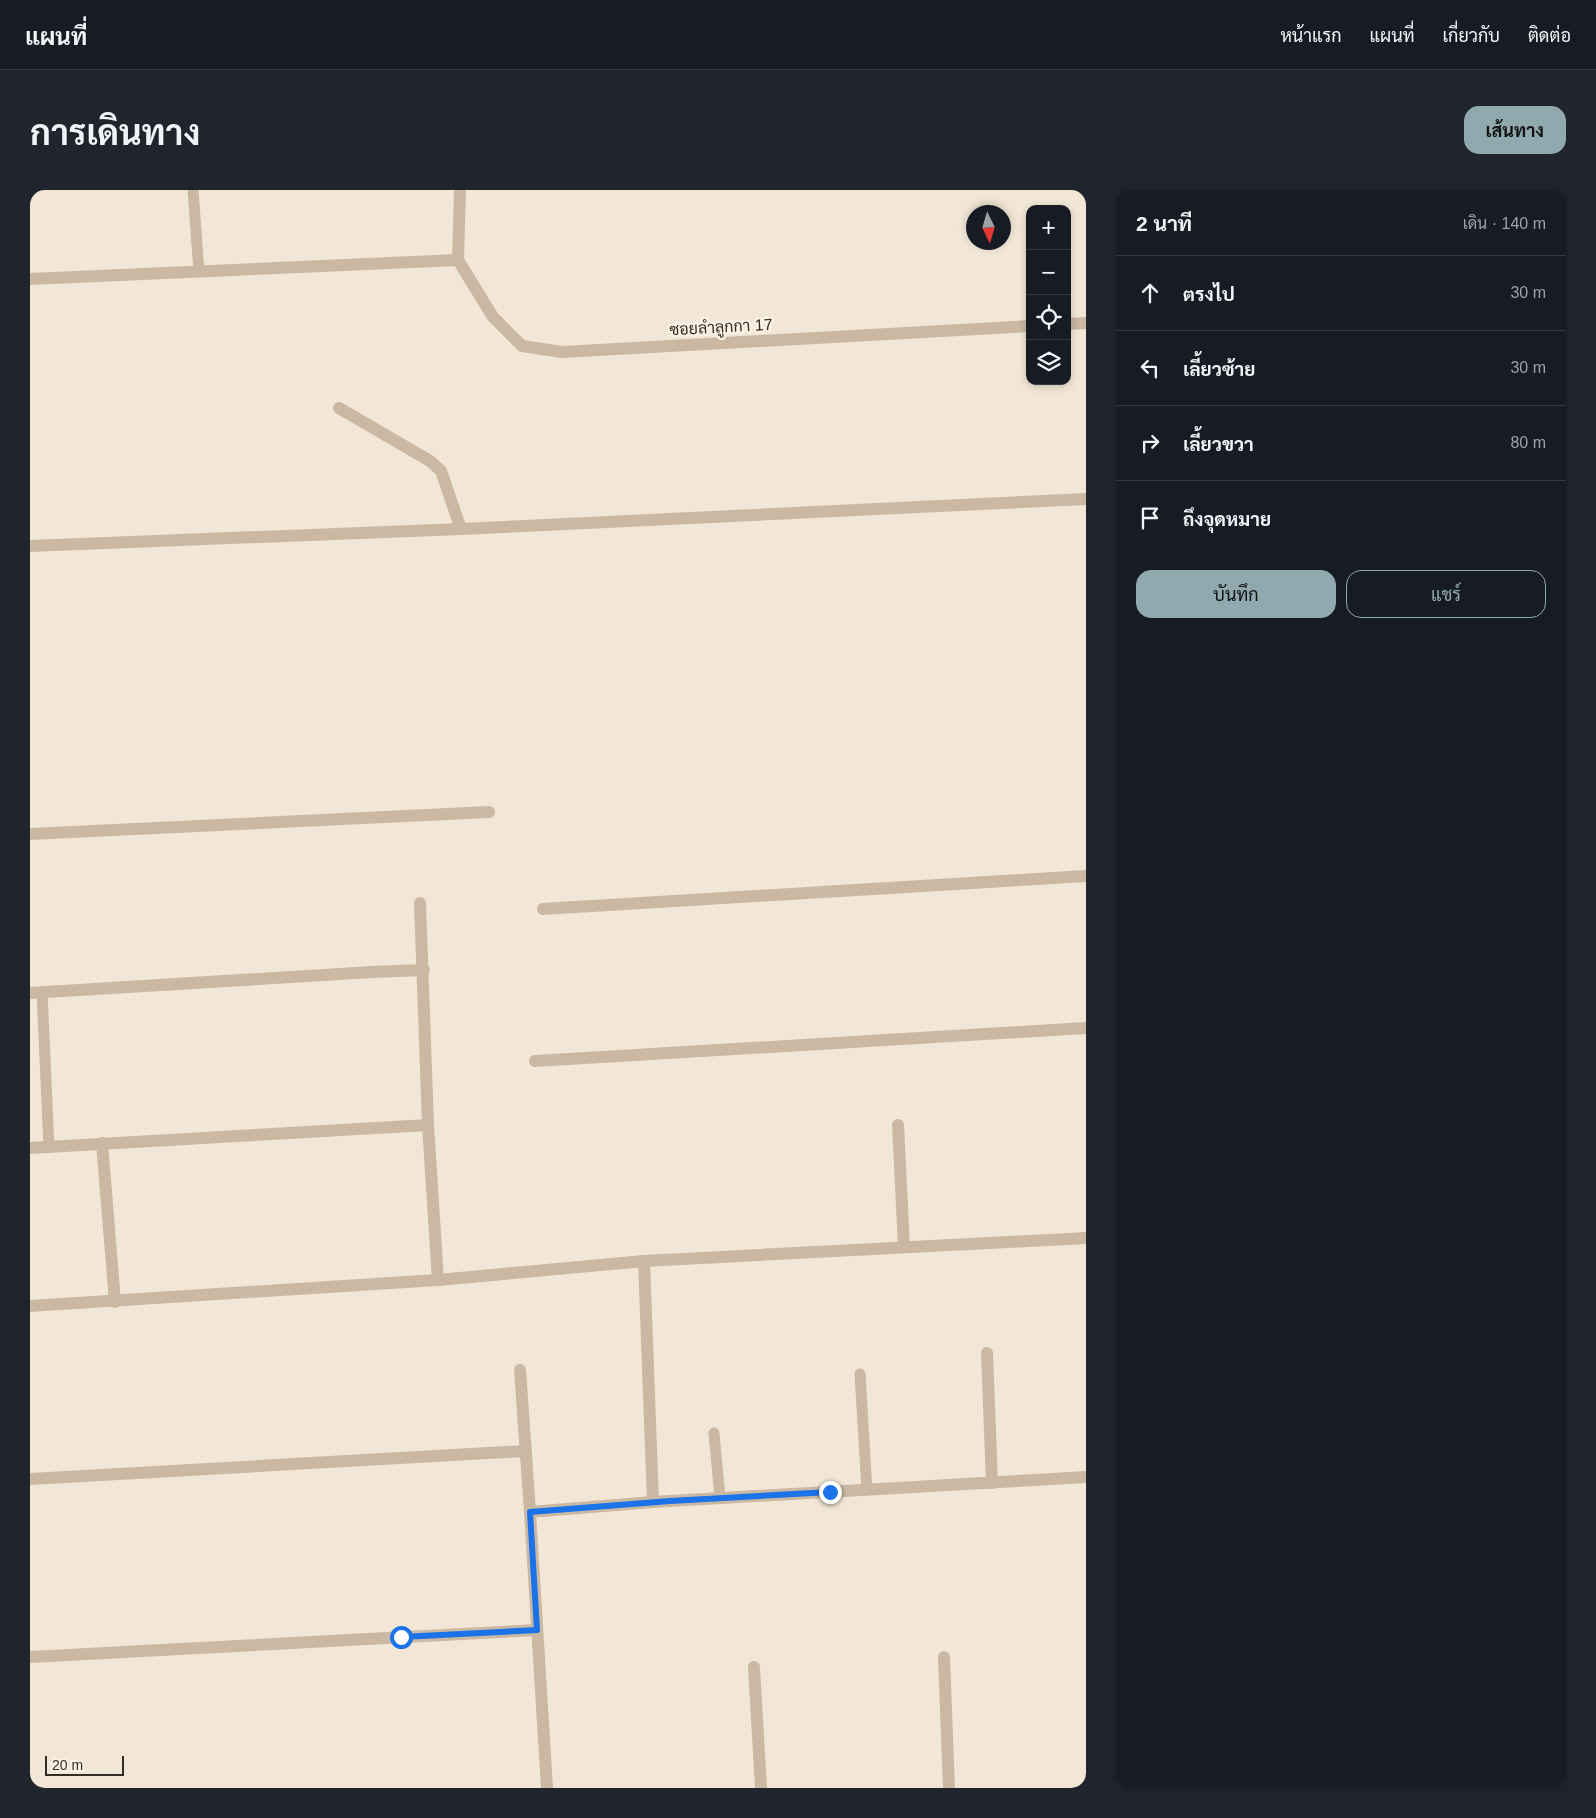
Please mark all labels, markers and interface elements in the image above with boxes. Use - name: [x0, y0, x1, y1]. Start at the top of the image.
- text: แผนที่: [25, 23, 87, 50]
- text: หน้าแรก: [1280, 26, 1342, 46]
- text: แผนที่: [1370, 26, 1414, 46]
- text: เกี่ยวกับ: [1442, 26, 1500, 46]
- text: ติดต่อ: [1528, 26, 1571, 46]
- button: เส้นทาง: [1464, 106, 1566, 154]
- text: การเดินทาง: [30, 113, 200, 152]
- north arrow: [966, 205, 1011, 250]
- map controls: [1026, 205, 1071, 385]
- button: +: [1026, 205, 1071, 250]
- text: 2 นาที: [1136, 212, 1192, 235]
- text: เดิน · 140 m: [1463, 215, 1546, 232]
- button: −: [1026, 250, 1071, 295]
- icon: ahead: [1136, 279, 1164, 307]
- text: ตรงไป: [1183, 284, 1235, 305]
- text: 30 m: [1510, 284, 1546, 301]
- button: locate: [1026, 295, 1071, 340]
- street label: ซอยลำลูกกา 17: [669, 315, 773, 341]
- button: layers: [1026, 340, 1071, 385]
- icon: left: [1136, 354, 1164, 382]
- text: เลี้ยวซ้าย: [1183, 359, 1255, 380]
- text: 30 m: [1510, 359, 1546, 376]
- icon: right: [1136, 429, 1164, 457]
- text: เลี้ยวขวา: [1183, 434, 1254, 455]
- text: 80 m: [1510, 434, 1546, 451]
- icon: arrive: [1136, 504, 1164, 532]
- text: ถึงจุดหมาย: [1183, 509, 1271, 530]
- button: บันทึก: [1136, 570, 1336, 618]
- button: แชร์: [1346, 570, 1546, 618]
- route end: [819, 1481, 842, 1504]
- route start: [390, 1626, 413, 1649]
- scale bar: [45, 1753, 124, 1776]
- text: 20 m: [52, 1757, 83, 1773]

